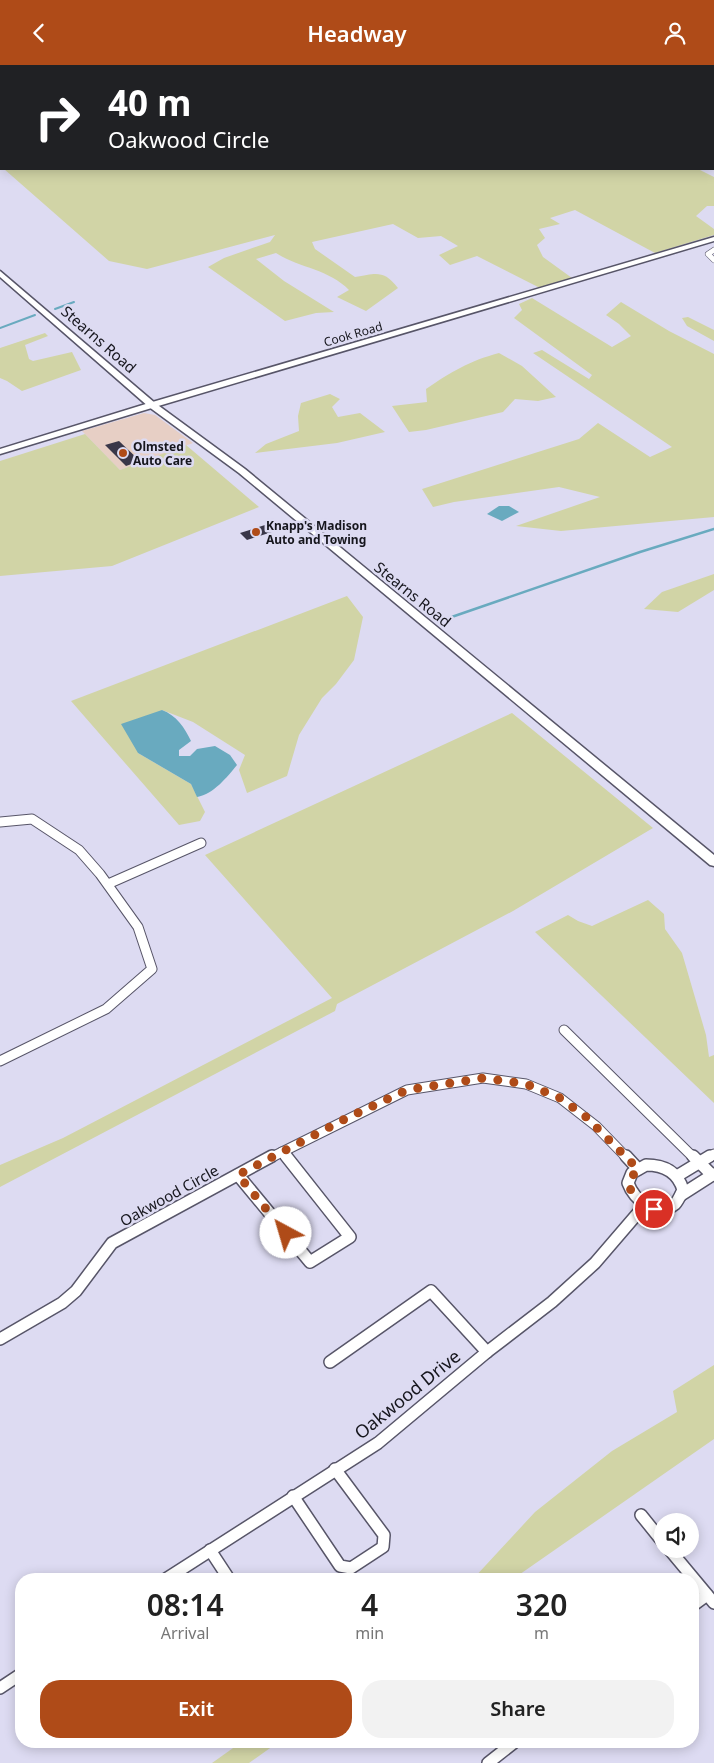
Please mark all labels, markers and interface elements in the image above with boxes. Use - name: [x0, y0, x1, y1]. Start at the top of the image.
- text: Headway: [307, 18, 407, 48]
- icon: back: [25, 19, 53, 47]
- icon: person: [661, 19, 689, 47]
- text: 40 m: [108, 79, 191, 126]
- icon: right: [25, 85, 90, 150]
- text: Oakwood Circle: [108, 124, 269, 154]
- street label: Stearns Road: [57, 301, 141, 377]
- street label: Cook Road: [322, 317, 384, 351]
- place label: Olmsted Auto Care: [133, 438, 192, 469]
- marker: Olmsted Auto Care: [117, 447, 129, 459]
- place label: Knapp's Madison Auto and Towing: [266, 517, 367, 548]
- marker: Knapp's Madison Auto and Towing: [250, 526, 262, 538]
- street label: Stearns Road: [371, 557, 455, 631]
- street label: Oakwood Circle: [116, 1160, 222, 1230]
- pin: [633, 1188, 675, 1230]
- icon: arrive: [640, 1195, 668, 1223]
- position arrow: [259, 1206, 311, 1258]
- street label: Oakwood Drive: [349, 1344, 465, 1444]
- map controls: [654, 1513, 699, 1558]
- button: sound: [654, 1513, 699, 1558]
- text: 08:14: [147, 1584, 224, 1625]
- text: 4: [361, 1584, 378, 1625]
- text: 320: [516, 1584, 567, 1625]
- text: Arrival: [161, 1622, 210, 1644]
- text: min: [355, 1622, 384, 1644]
- text: m: [534, 1622, 549, 1644]
- button: Exit: [40, 1680, 352, 1738]
- button: Share: [362, 1680, 674, 1738]

